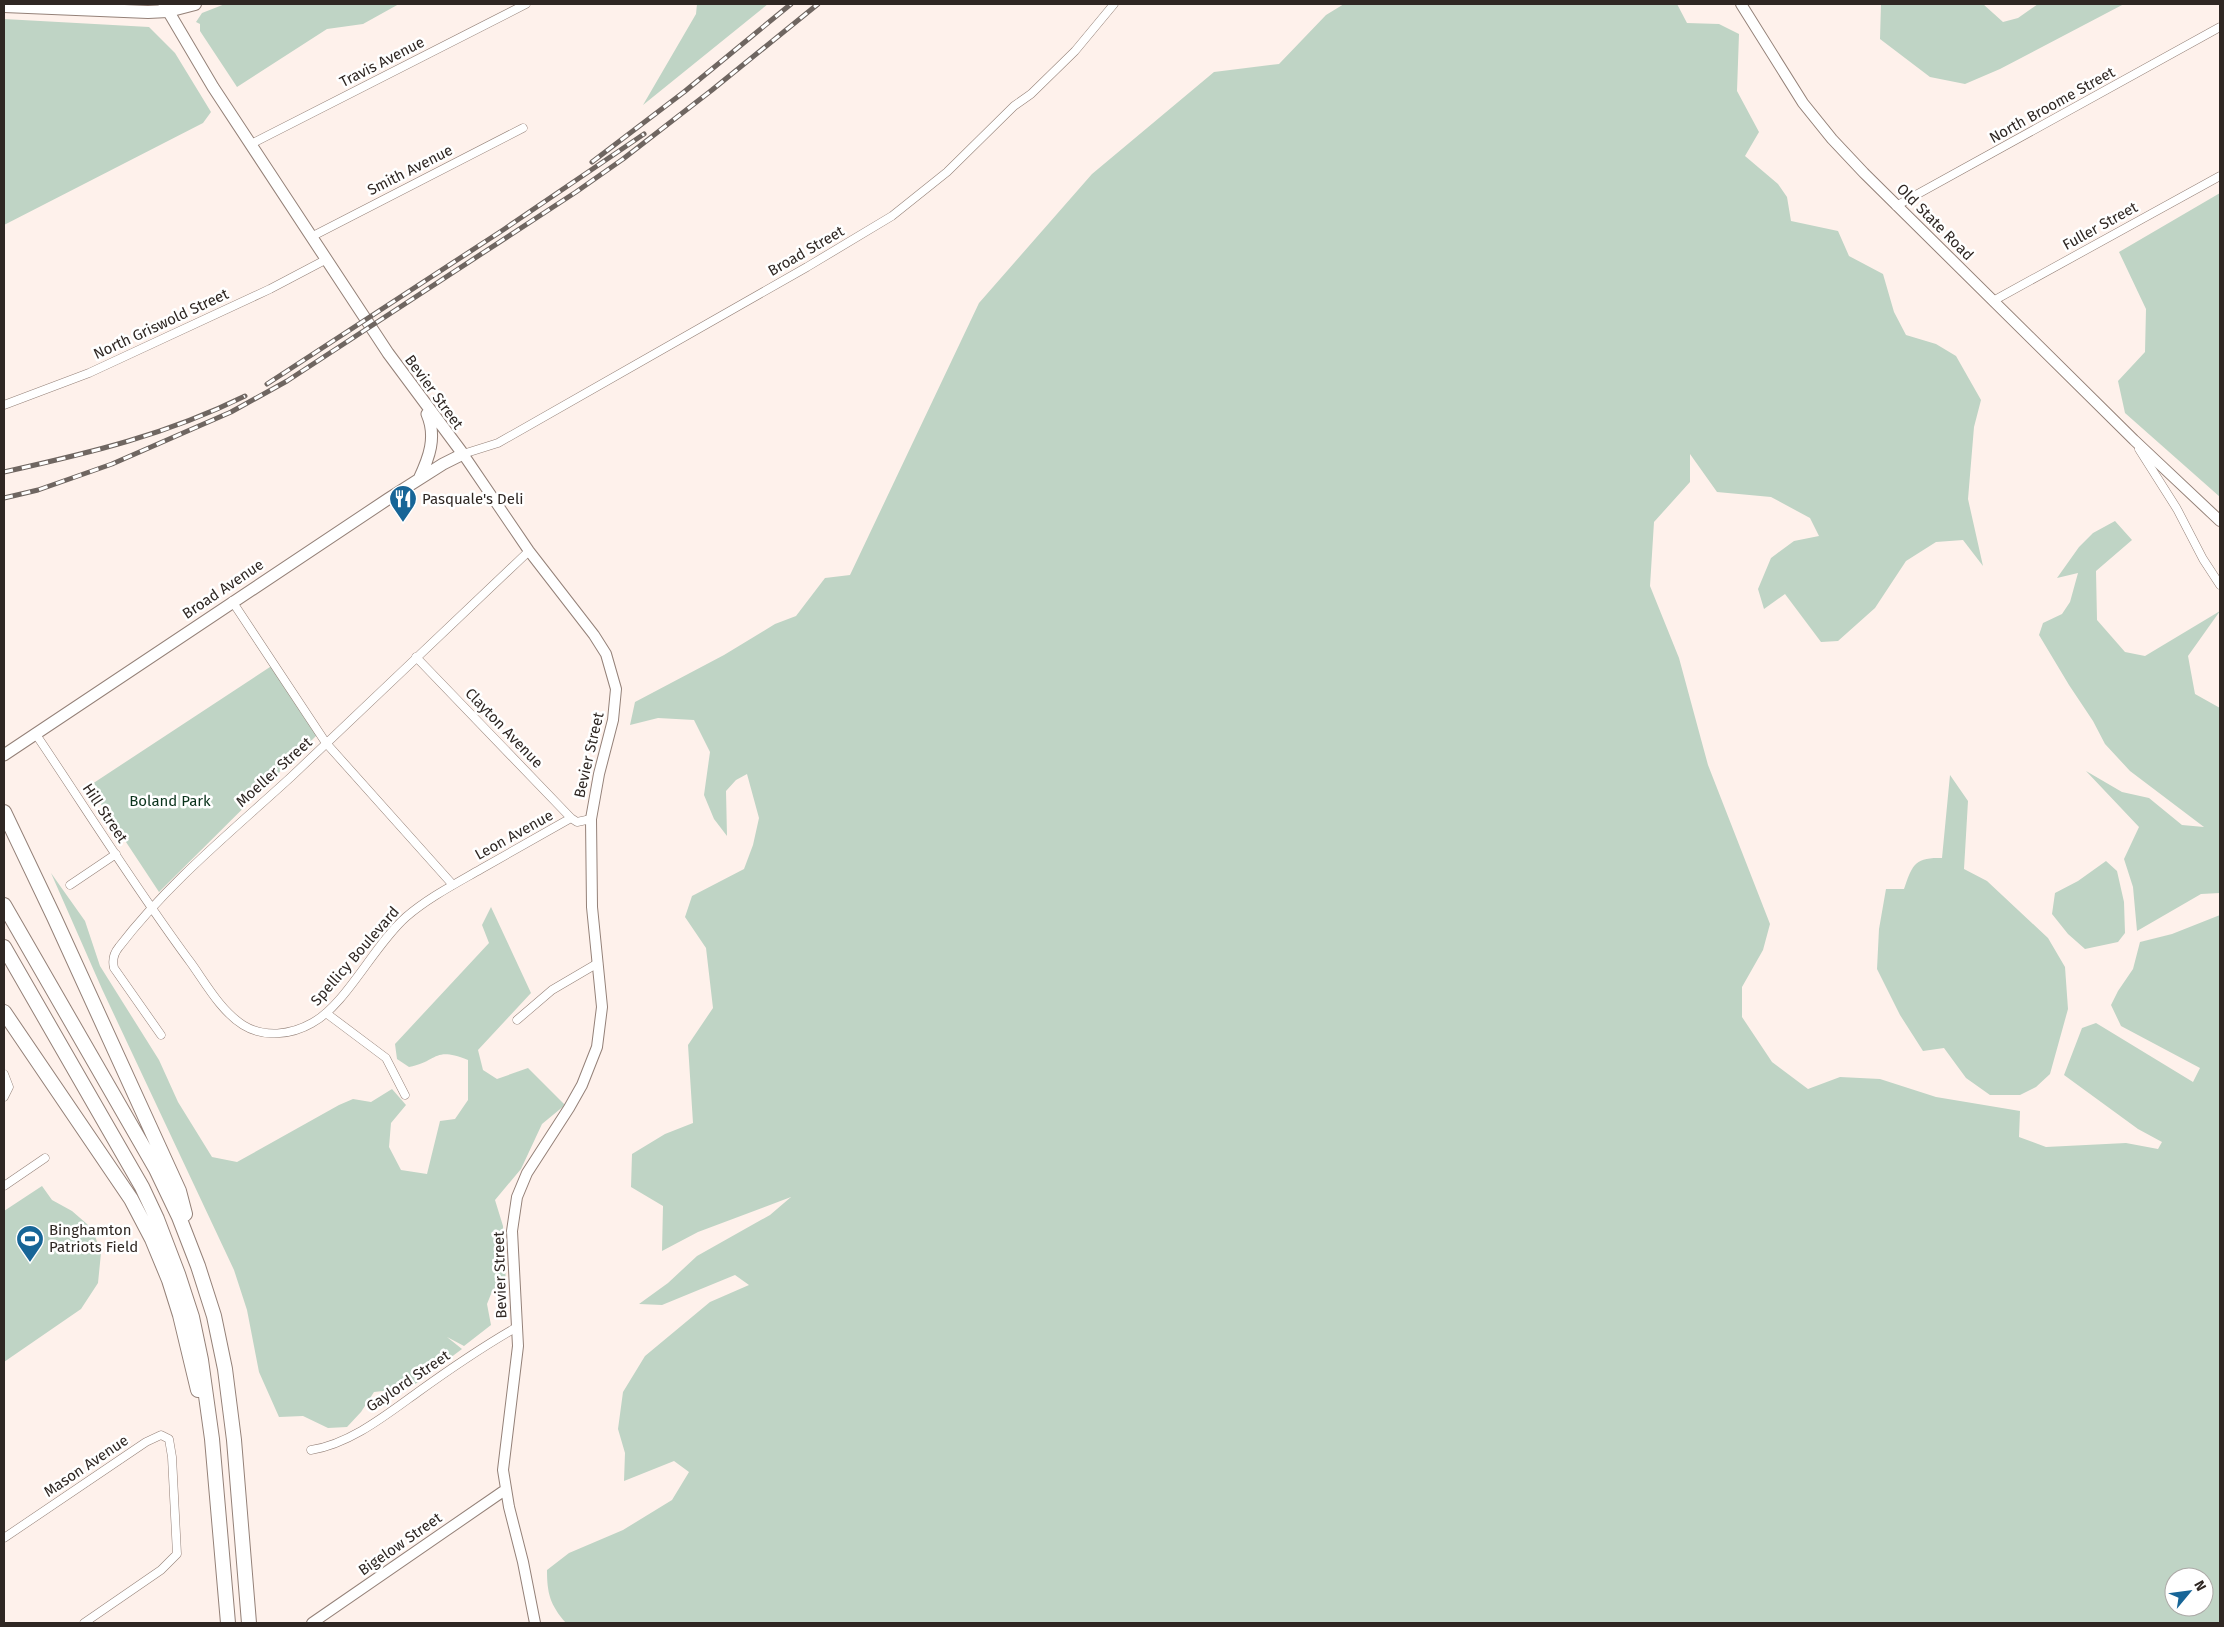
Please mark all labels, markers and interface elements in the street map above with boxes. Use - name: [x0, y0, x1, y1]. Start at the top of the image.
- street label: Travis Avenue: [337, 33, 427, 91]
- street label: North Broome Street: [1986, 63, 2118, 147]
- street label: Smith Avenue: [364, 141, 456, 199]
- street label: Old State Road: [1893, 180, 1977, 264]
- street label: Fuller Street: [2059, 198, 2141, 254]
- street label: Broad Street: [765, 222, 848, 280]
- street label: North Griswold Street: [91, 285, 232, 363]
- street label: Bevier Street: [401, 351, 467, 433]
- restaurant icon: Pasquale's Deli: [388, 484, 418, 523]
- place label: Pasquale's Deli: [422, 490, 524, 508]
- street label: Broad Avenue: [179, 555, 267, 623]
- street label: Clayton Avenue: [461, 684, 547, 772]
- street label: Bevier Street: [570, 710, 608, 800]
- street label: Moeller Street: [232, 733, 316, 811]
- street label: Hill Street: [79, 780, 132, 847]
- park label: Boland Park: [129, 792, 211, 810]
- street label: Leon Avenue: [472, 806, 556, 864]
- street label: Spellicy Boulevard: [307, 903, 403, 1009]
- place label: Binghamton Patriots Field: [49, 1221, 138, 1256]
- sports icon: Binghamton Patriots Field: [15, 1224, 45, 1263]
- street label: Bevier Street: [489, 1230, 511, 1319]
- street label: Gaylord Street: [363, 1346, 454, 1416]
- street label: Mason Avenue: [40, 1431, 132, 1501]
- street label: Bigelow Street: [355, 1508, 446, 1579]
- north arrow: [2164, 1567, 2214, 1617]
- text: N: [2190, 1578, 2210, 1594]

